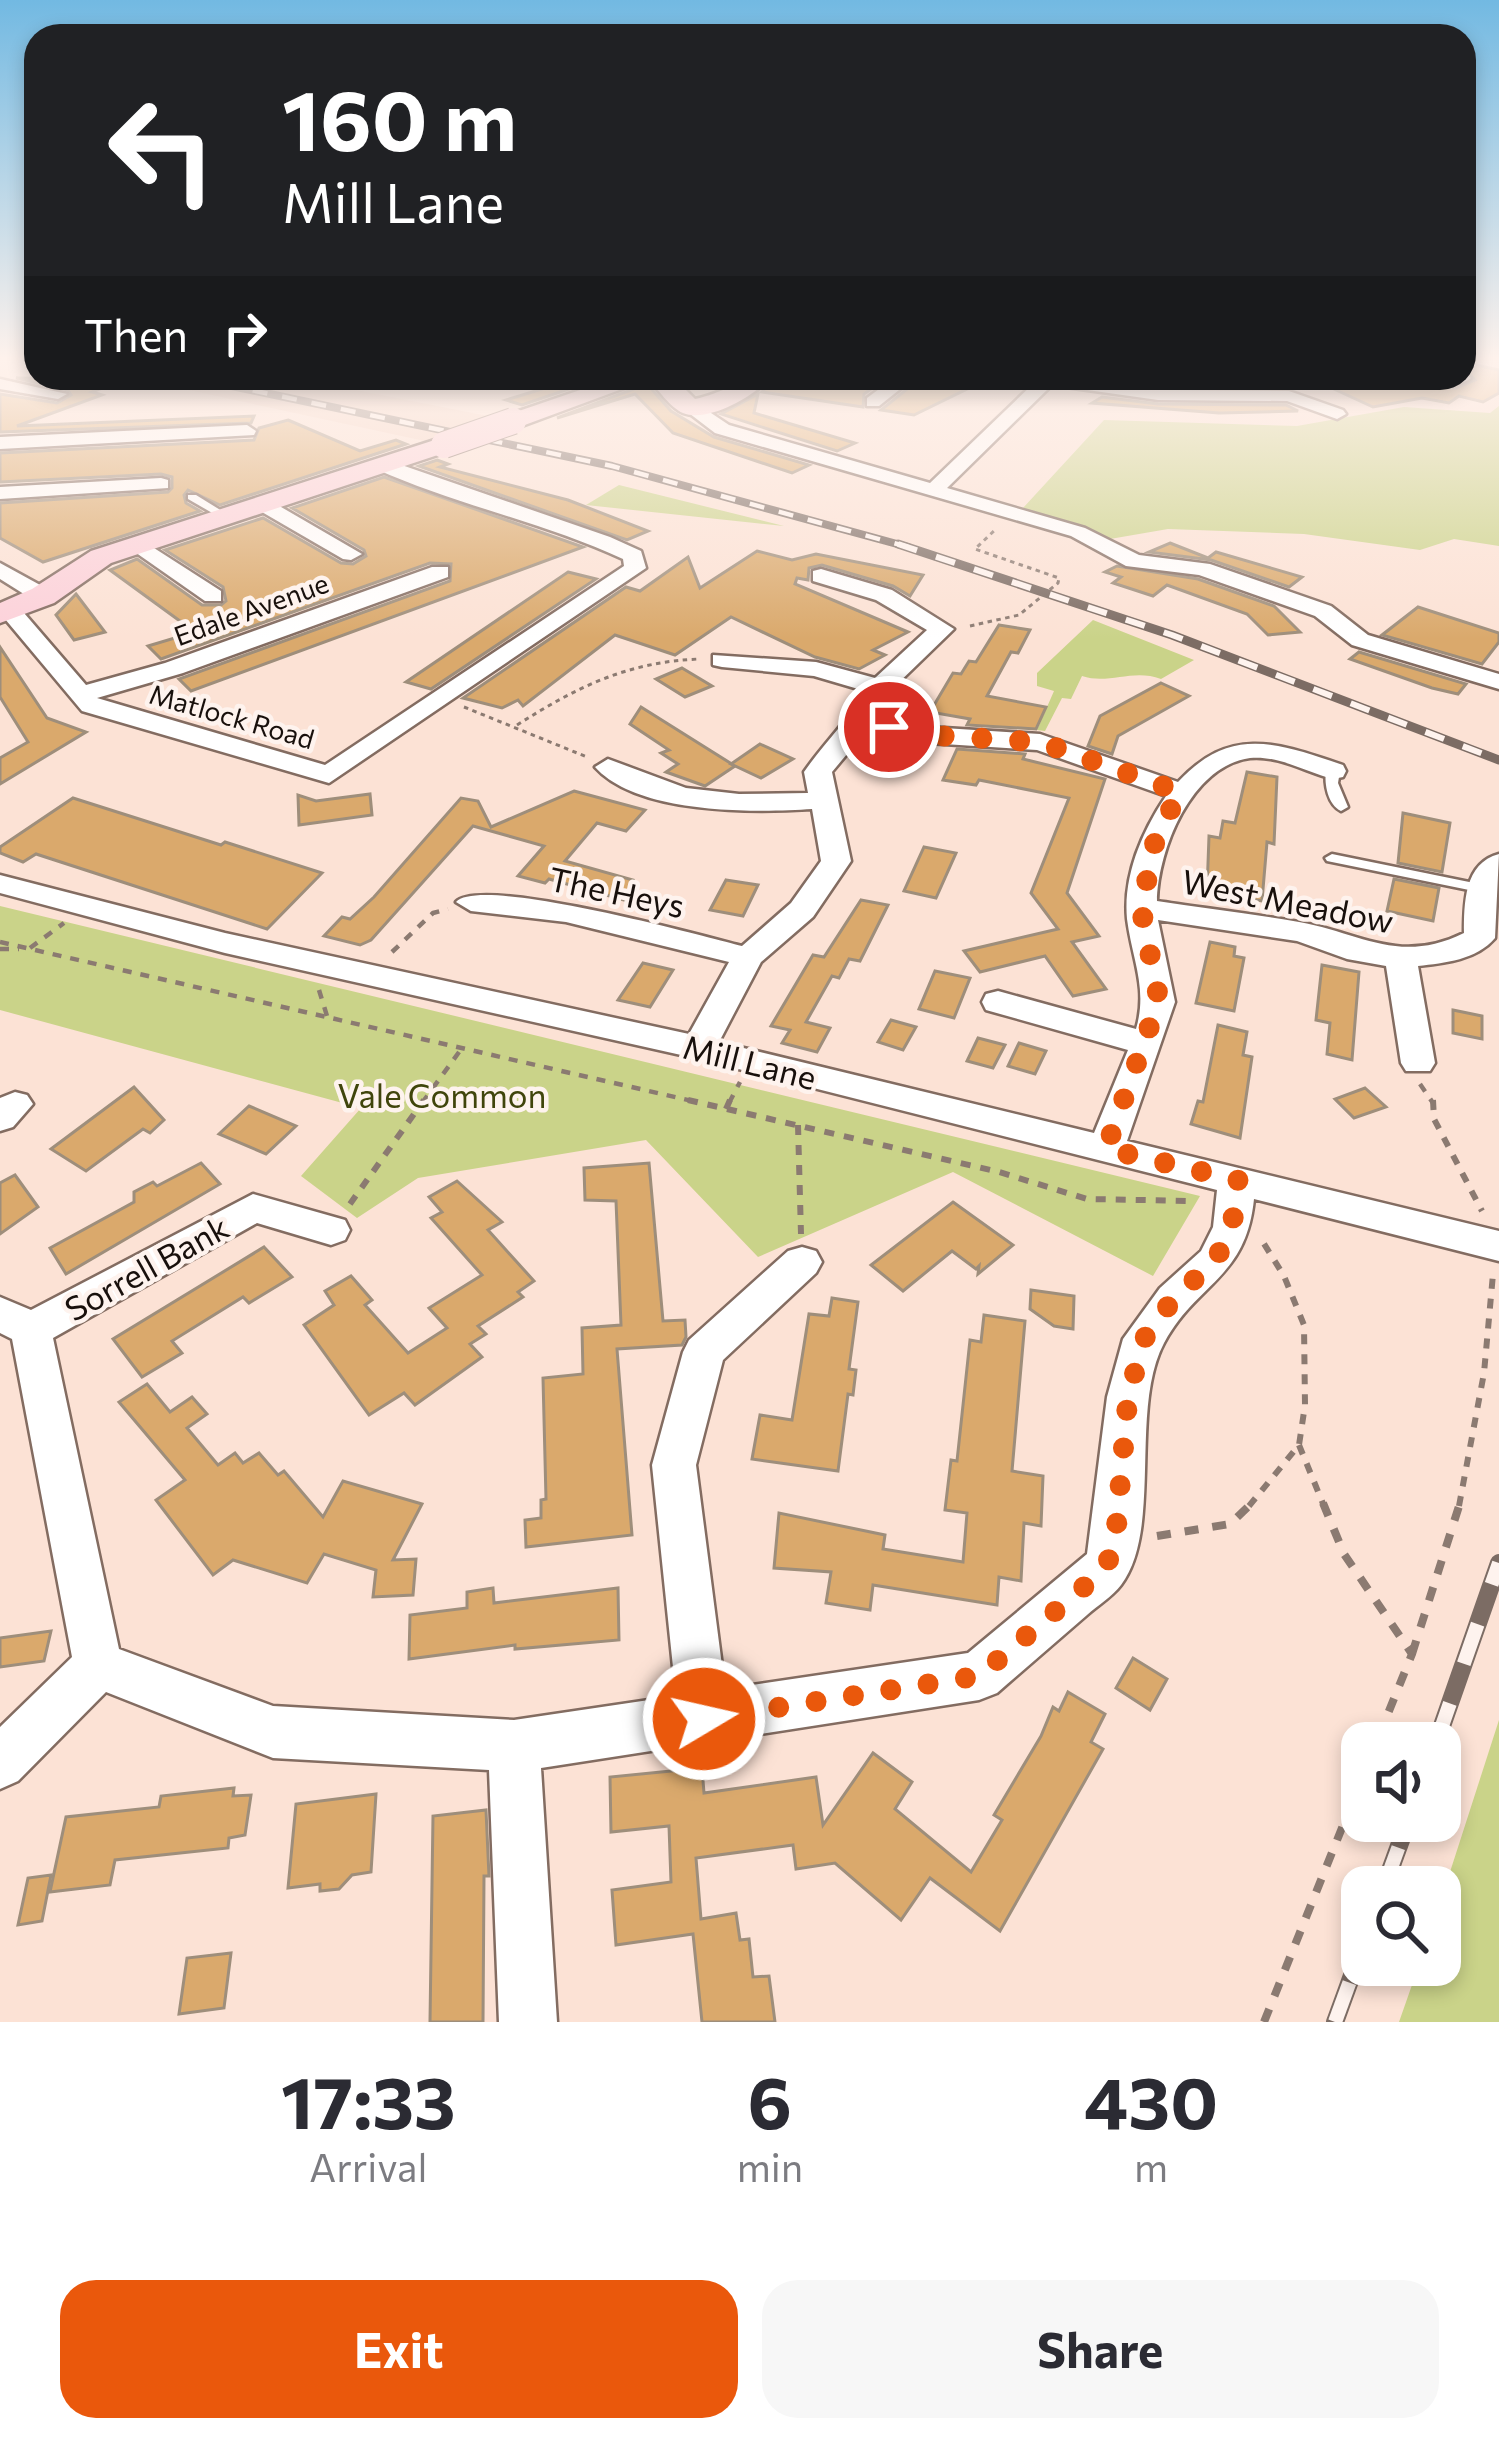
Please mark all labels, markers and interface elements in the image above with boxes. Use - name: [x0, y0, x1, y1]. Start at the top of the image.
- text: 160 m: [282, 66, 517, 168]
- icon: left: [84, 72, 240, 228]
- text: Mill Lane: [282, 168, 504, 234]
- icon: right: [212, 300, 278, 366]
- text: Then: [84, 306, 188, 361]
- street label: Edale Avenue: [169, 566, 333, 652]
- pin: [838, 676, 940, 778]
- street label: Matlock Road: [146, 677, 318, 755]
- icon: arrive: [856, 694, 922, 760]
- street label: The Heys: [546, 857, 688, 925]
- street label: West Meadow: [1179, 859, 1397, 941]
- street label: Mill Lane: [679, 1025, 821, 1097]
- park label: Vale Common: [338, 1074, 546, 1115]
- street label: Sorrell Bank: [57, 1205, 235, 1329]
- position arrow: [641, 1656, 767, 1782]
- map controls: [1341, 1722, 1461, 1986]
- button: sound: [1341, 1722, 1461, 1842]
- button: search: [1341, 1866, 1461, 1986]
- text: 17:33: [281, 2056, 456, 2144]
- text: 6: [748, 2056, 792, 2144]
- text: 430: [1084, 2056, 1218, 2144]
- text: Arrival: [309, 2142, 427, 2190]
- text: min: [737, 2142, 803, 2190]
- text: m: [1134, 2142, 1168, 2190]
- button: Exit: [60, 2280, 738, 2418]
- button: Share: [762, 2280, 1439, 2418]

